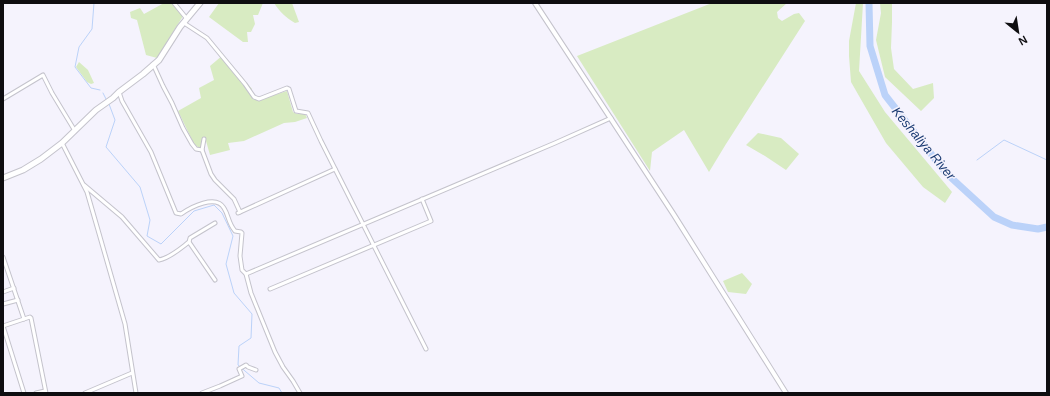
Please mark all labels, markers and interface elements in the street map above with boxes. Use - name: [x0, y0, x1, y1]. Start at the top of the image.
- north arrow: [998, 12, 1038, 52]
- text: N: [1017, 33, 1029, 48]
- water label: Keshaliya River: [889, 104, 959, 183]

